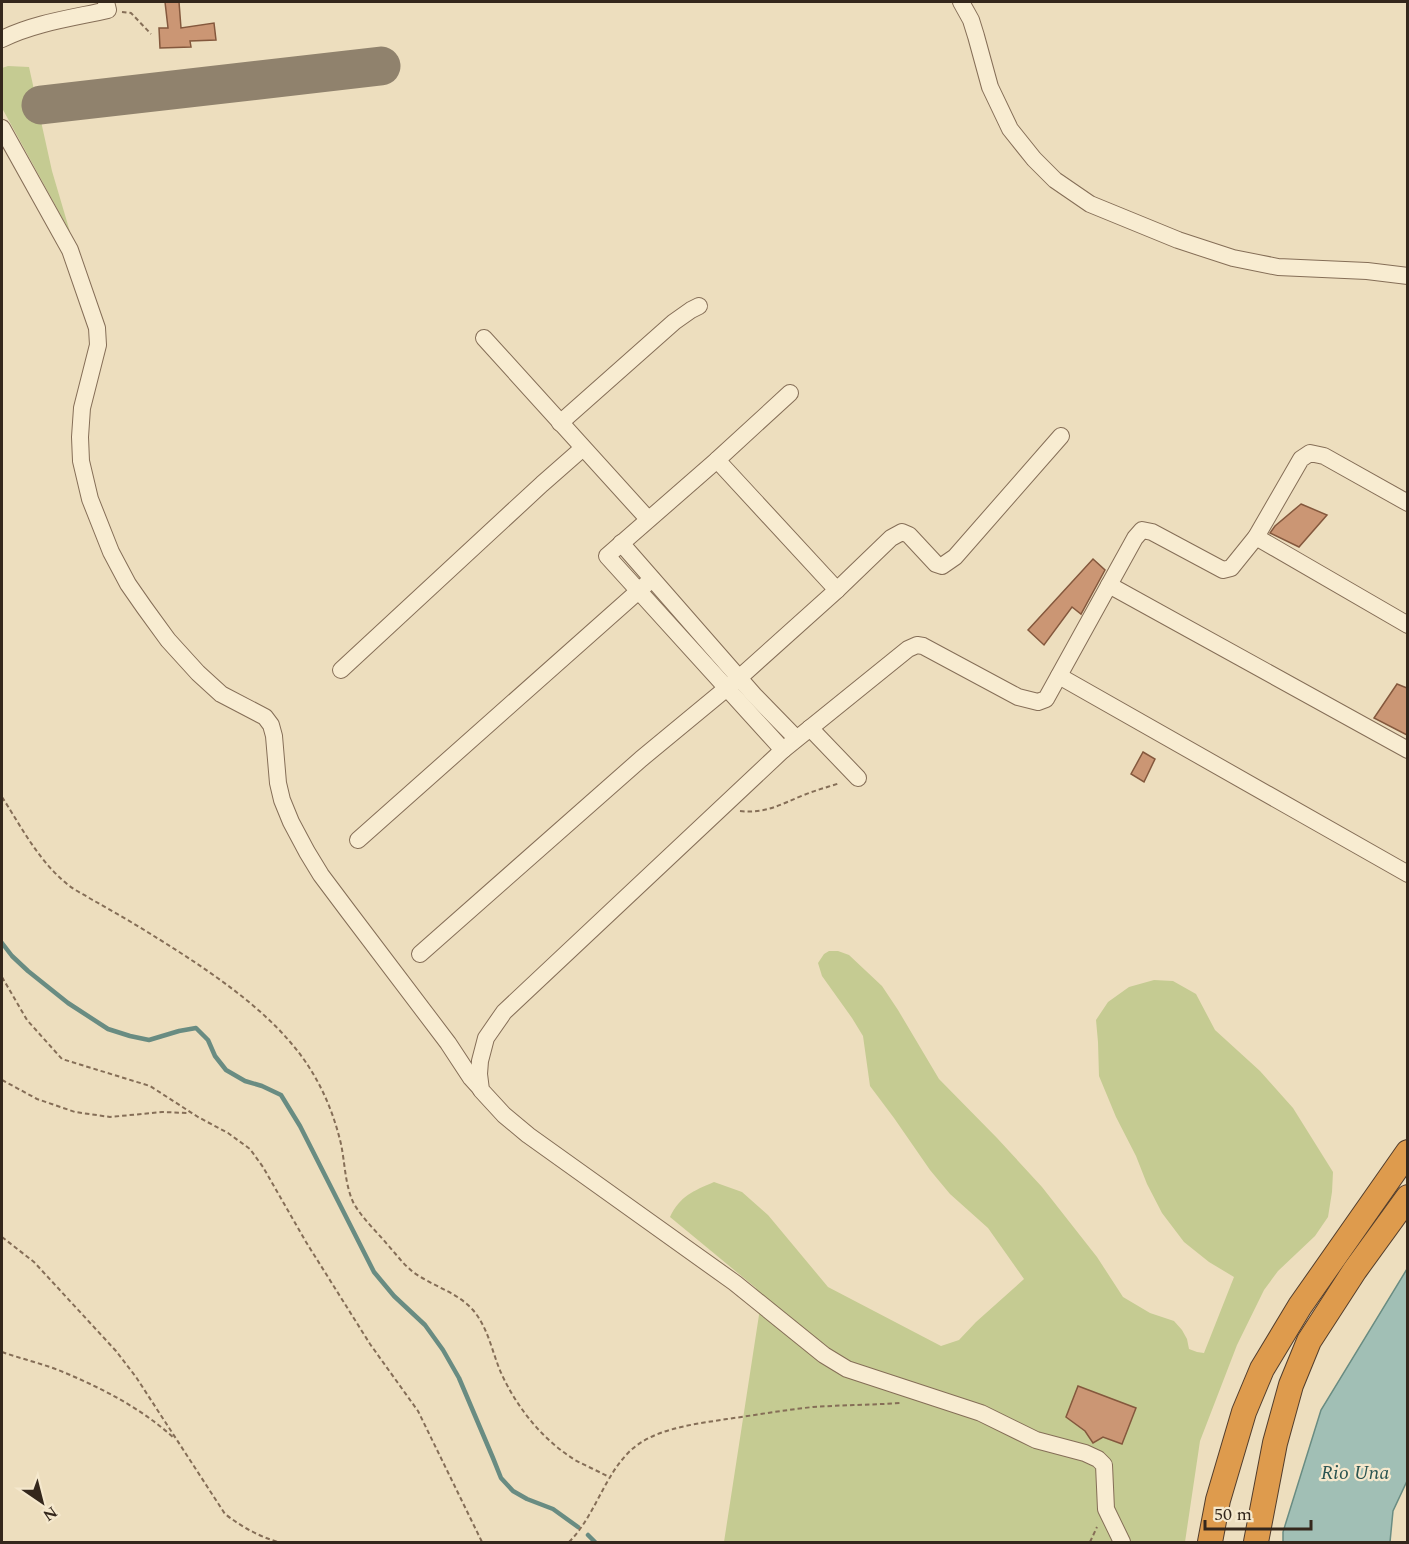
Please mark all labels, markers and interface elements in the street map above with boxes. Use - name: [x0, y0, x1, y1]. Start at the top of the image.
- water label: Rio Una: [1321, 1458, 1389, 1488]
- north arrow: [12, 1472, 72, 1532]
- scale bar: [1205, 1493, 1312, 1531]
- text: N: [38, 1500, 62, 1527]
- text: 50 m: [1214, 1501, 1252, 1528]

